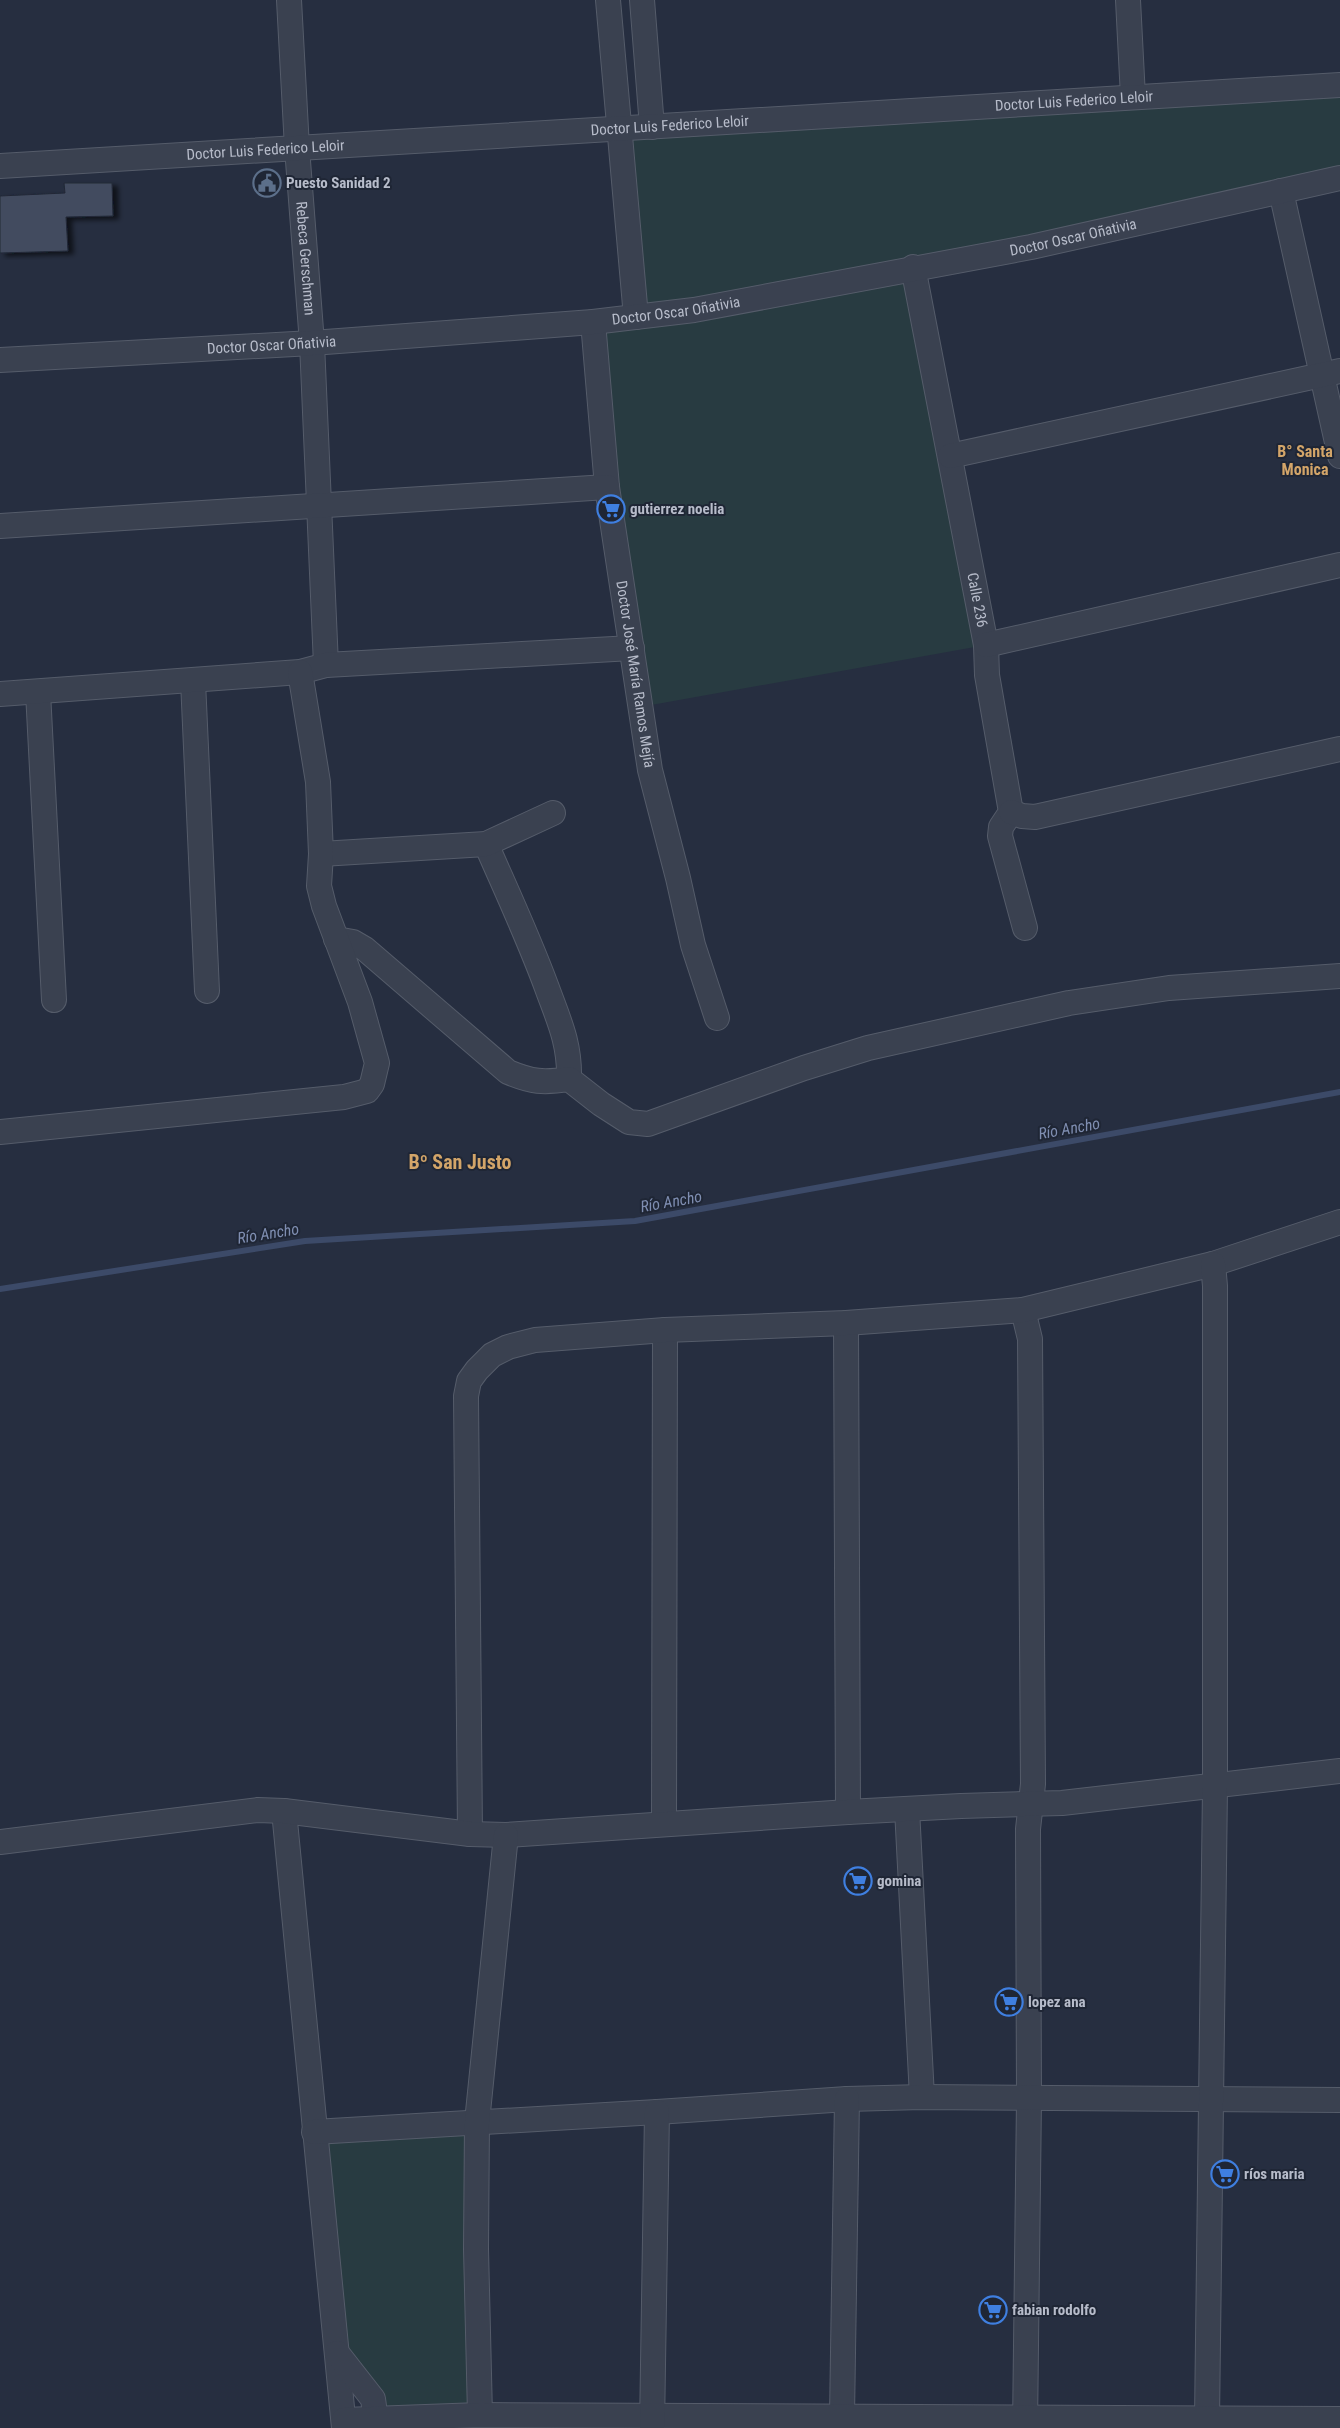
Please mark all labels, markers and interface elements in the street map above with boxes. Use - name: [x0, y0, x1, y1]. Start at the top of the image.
- street label: Doctor Luis Federico Leloir: [994, 87, 1154, 115]
- street label: Doctor Luis Federico Leloir: [590, 112, 750, 139]
- street label: Doctor Luis Federico Leloir: [186, 136, 346, 164]
- public building icon: Puesto Sanidad 2: [252, 168, 282, 198]
- place label: Puesto Sanidad 2: [286, 174, 391, 192]
- street label: Rebeca Gerschman: [292, 201, 319, 316]
- street label: Doctor Oscar Oñativia: [1008, 215, 1138, 260]
- street label: Doctor Oscar Oñativia: [611, 293, 742, 329]
- street label: Doctor Oscar Oñativia: [207, 332, 337, 358]
- district label: B° Santa Monica: [1277, 442, 1333, 479]
- supermarket icon: gutierrez noelia: [596, 494, 626, 524]
- place label: gutierrez noelia: [630, 500, 724, 518]
- street label: Calle 236: [963, 571, 991, 629]
- street label: Doctor José María Ramos Mejía: [612, 579, 659, 769]
- water label: Río Ancho: [1037, 1114, 1102, 1143]
- district label: Bº San Justo: [408, 1150, 512, 1174]
- water label: Río Ancho: [639, 1187, 704, 1216]
- water label: Río Ancho: [236, 1219, 301, 1248]
- supermarket icon: gomina: [843, 1866, 873, 1896]
- place label: gomina: [877, 1872, 921, 1890]
- supermarket icon: lopez ana: [994, 1987, 1024, 2017]
- place label: lopez ana: [1028, 1993, 1086, 2011]
- supermarket icon: ríos maria: [1210, 2159, 1240, 2189]
- place label: ríos maria: [1244, 2165, 1305, 2183]
- supermarket icon: fabian rodolfo: [978, 2295, 1008, 2325]
- place label: fabian rodolfo: [1012, 2301, 1096, 2319]

